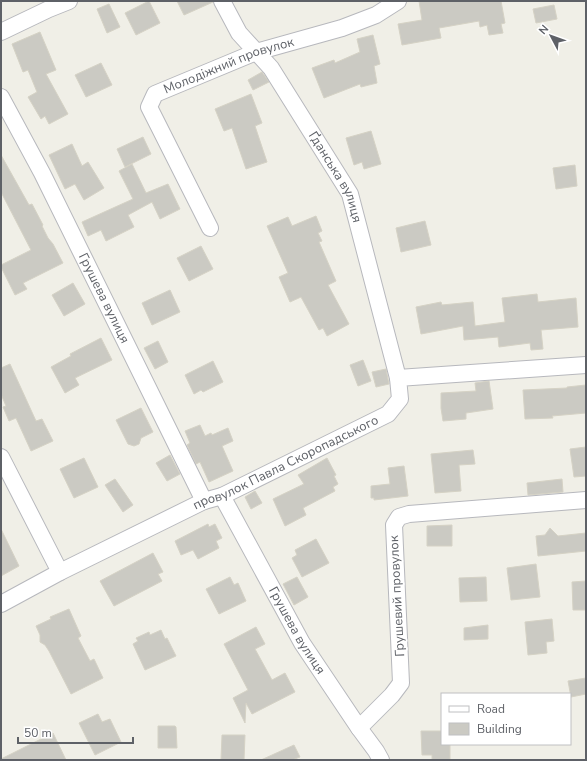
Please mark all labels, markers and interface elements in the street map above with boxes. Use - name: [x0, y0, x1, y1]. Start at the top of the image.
- north arrow: [531, 16, 571, 56]
- text: N: [535, 22, 552, 38]
- street label: Молодіжний провулок: [161, 33, 296, 98]
- street label: Ґданська вулиця: [304, 128, 366, 225]
- street label: Грушева вулиця: [74, 250, 134, 346]
- street label: провулок Павла Скоропадського: [190, 411, 382, 514]
- street label: Грушевий провулок: [385, 535, 409, 657]
- street label: Грушева вулиця: [264, 584, 330, 678]
- legend: [441, 693, 571, 745]
- text: Road: [477, 701, 505, 717]
- scale bar: [18, 719, 133, 745]
- text: Building: [477, 721, 522, 737]
- text: 50 m: [24, 725, 52, 741]

